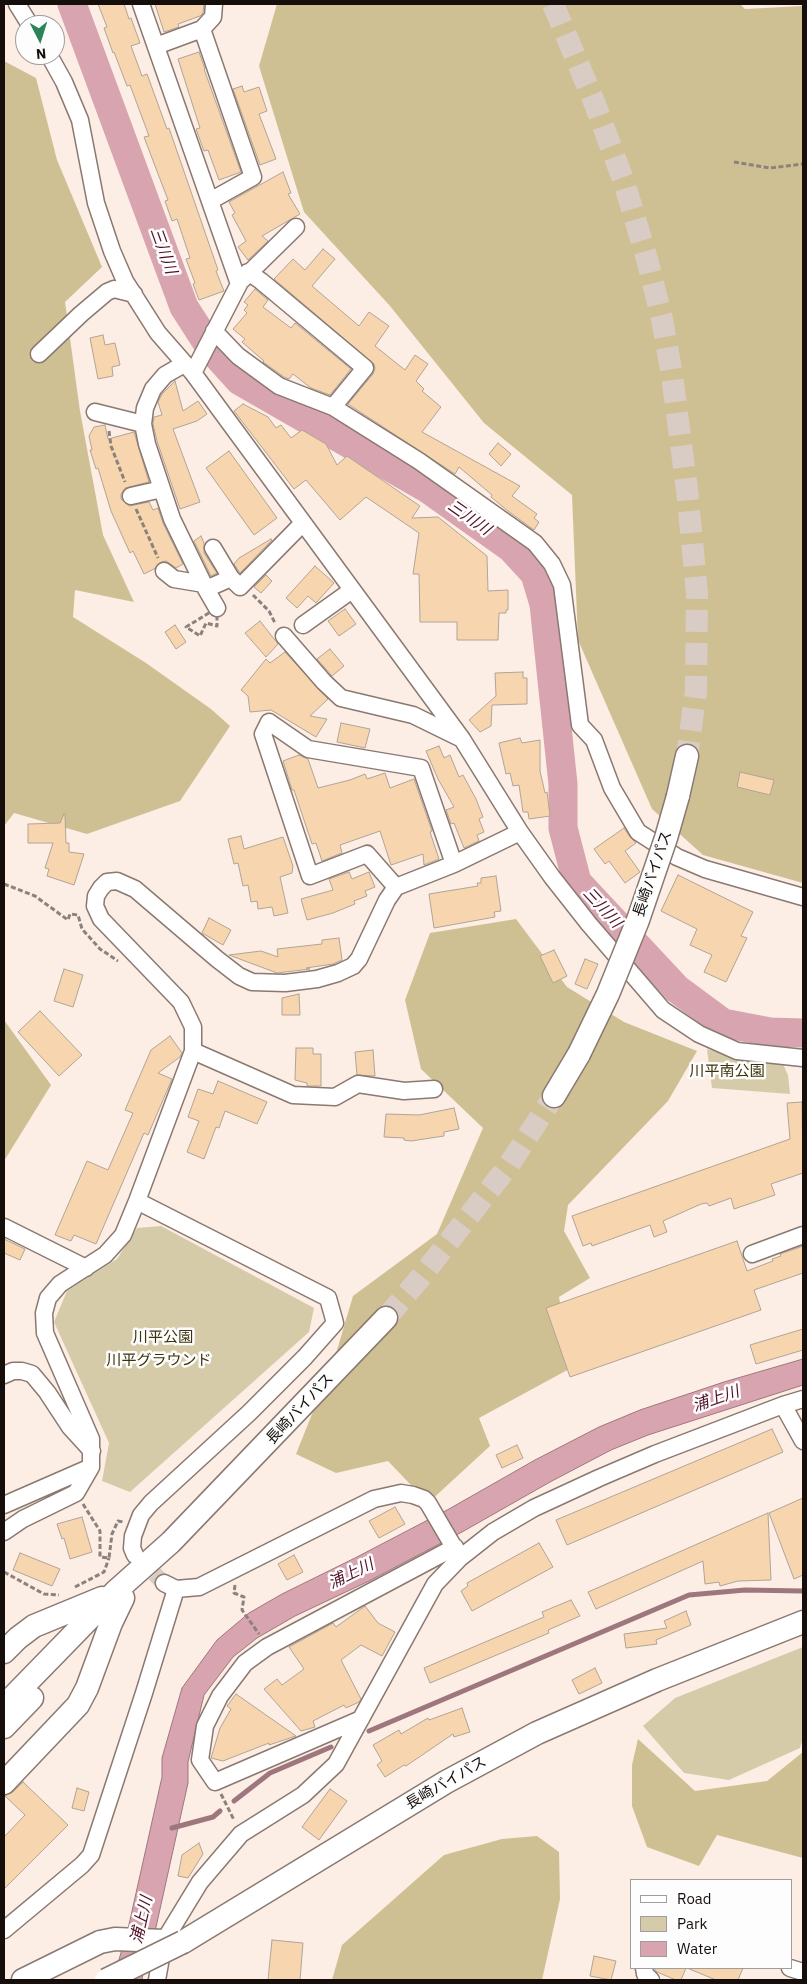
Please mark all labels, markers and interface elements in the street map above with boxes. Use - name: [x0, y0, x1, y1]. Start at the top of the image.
- north arrow: [15, 15, 65, 65]
- text: N: [35, 45, 47, 63]
- water label: 三川川: [146, 225, 180, 277]
- water label: 三川川: [444, 496, 494, 540]
- street label: 長崎バイパス: [630, 829, 676, 919]
- water label: 三川川: [579, 884, 625, 932]
- park label: 川平南公園: [690, 1063, 764, 1081]
- park label: 川平公園: [133, 1329, 193, 1347]
- park label: 川平グラウンド: [107, 1352, 211, 1370]
- street label: 長崎バイパス: [263, 1370, 337, 1448]
- water label: 浦上川: [690, 1382, 742, 1416]
- water label: 浦上川: [325, 1555, 377, 1593]
- street label: 長崎バイパス: [403, 1753, 489, 1813]
- legend: [630, 1879, 792, 1969]
- text: Road: [677, 1889, 712, 1908]
- water label: 浦上川: [127, 1894, 157, 1946]
- text: Park: [677, 1914, 707, 1933]
- text: Water: [677, 1939, 717, 1958]

